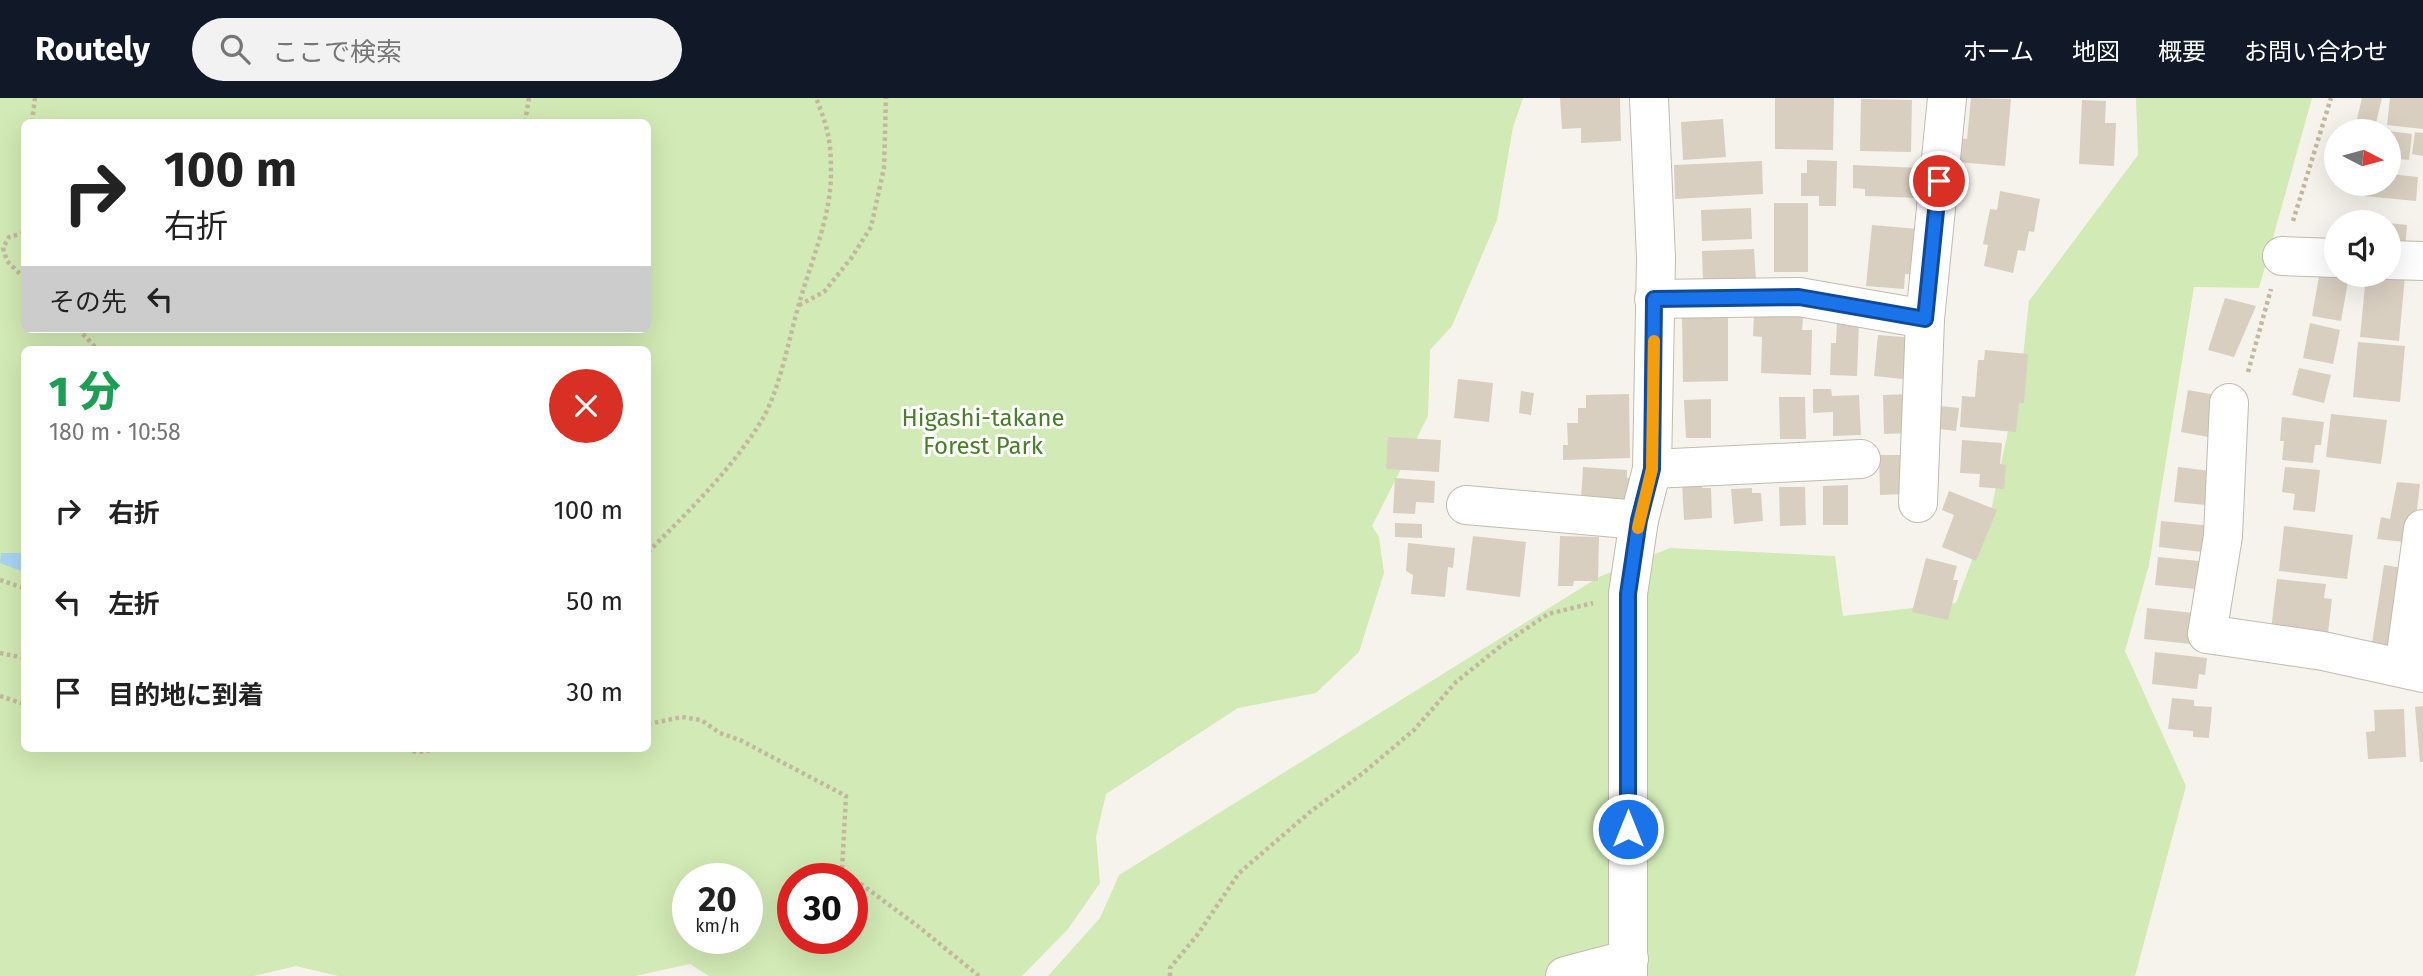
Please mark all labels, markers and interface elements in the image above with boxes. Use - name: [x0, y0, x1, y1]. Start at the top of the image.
- search box: [192, 18, 682, 81]
- text: Routely: [35, 29, 150, 69]
- icon: search: [216, 30, 254, 68]
- text: ここで検索: [272, 37, 402, 68]
- text: ホーム: [1963, 38, 2034, 66]
- text: 地図: [2072, 38, 2120, 66]
- text: 概要: [2158, 38, 2206, 66]
- text: お問い合わせ: [2244, 38, 2388, 66]
- north arrow: [2324, 119, 2401, 196]
- map controls: [2324, 119, 2401, 287]
- text: 100 m: [164, 140, 297, 199]
- icon: right: [49, 147, 140, 238]
- pin: [1909, 151, 1969, 211]
- icon: arrive: [1920, 162, 1958, 200]
- text: 右折: [164, 207, 228, 245]
- button: sound: [2324, 210, 2401, 287]
- icon: left: [141, 280, 179, 318]
- text: その先: [49, 287, 127, 318]
- text: 1 分: [49, 367, 120, 417]
- button: close: [549, 369, 623, 443]
- park label: Higashi-takane Forest Park: [901, 404, 1065, 460]
- text: 180 m · 10:58: [49, 418, 181, 446]
- icon: right: [49, 492, 87, 530]
- text: 100 m: [554, 495, 623, 526]
- text: 右折: [108, 498, 160, 529]
- icon: left: [49, 583, 87, 621]
- text: 50 m: [566, 586, 623, 617]
- text: 左折: [108, 589, 160, 620]
- icon: arrive: [49, 674, 87, 712]
- text: 30 m: [566, 677, 623, 708]
- text: 目的地に到着: [108, 680, 264, 711]
- position arrow: [1591, 792, 1665, 866]
- speed limit sign: 30: [777, 863, 868, 954]
- text: 20: [698, 878, 737, 920]
- text: km/h: [695, 915, 740, 937]

